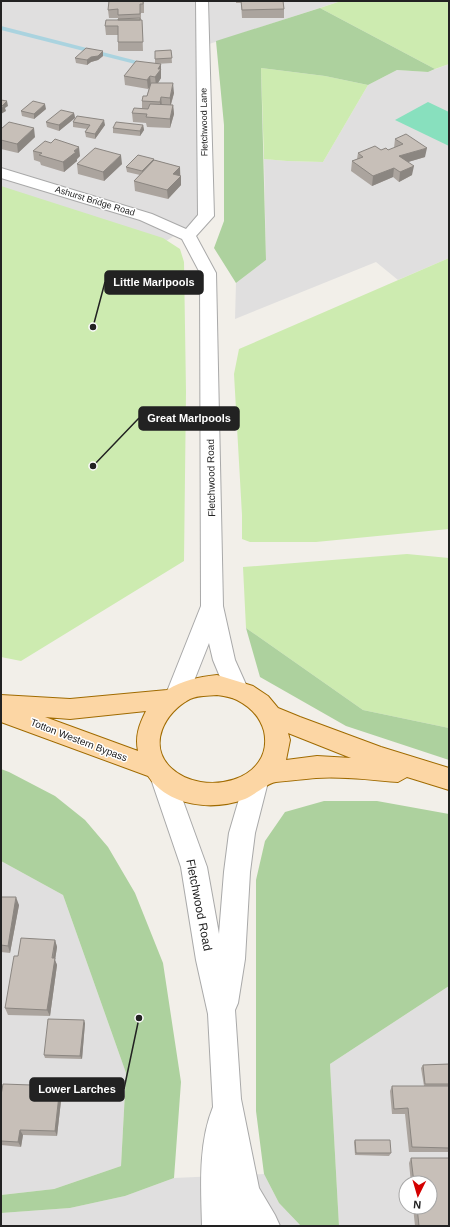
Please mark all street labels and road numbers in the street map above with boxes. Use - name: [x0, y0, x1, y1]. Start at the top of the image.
- street label: Fletchwood Lane: [198, 88, 210, 156]
- street label: Ashurst Bridge Road: [54, 184, 136, 218]
- street label: Fletchwood Road: [205, 439, 217, 517]
- street label: Totton Western Bypass: [29, 716, 129, 764]
- street label: Fletchwood Road: [183, 858, 215, 952]

